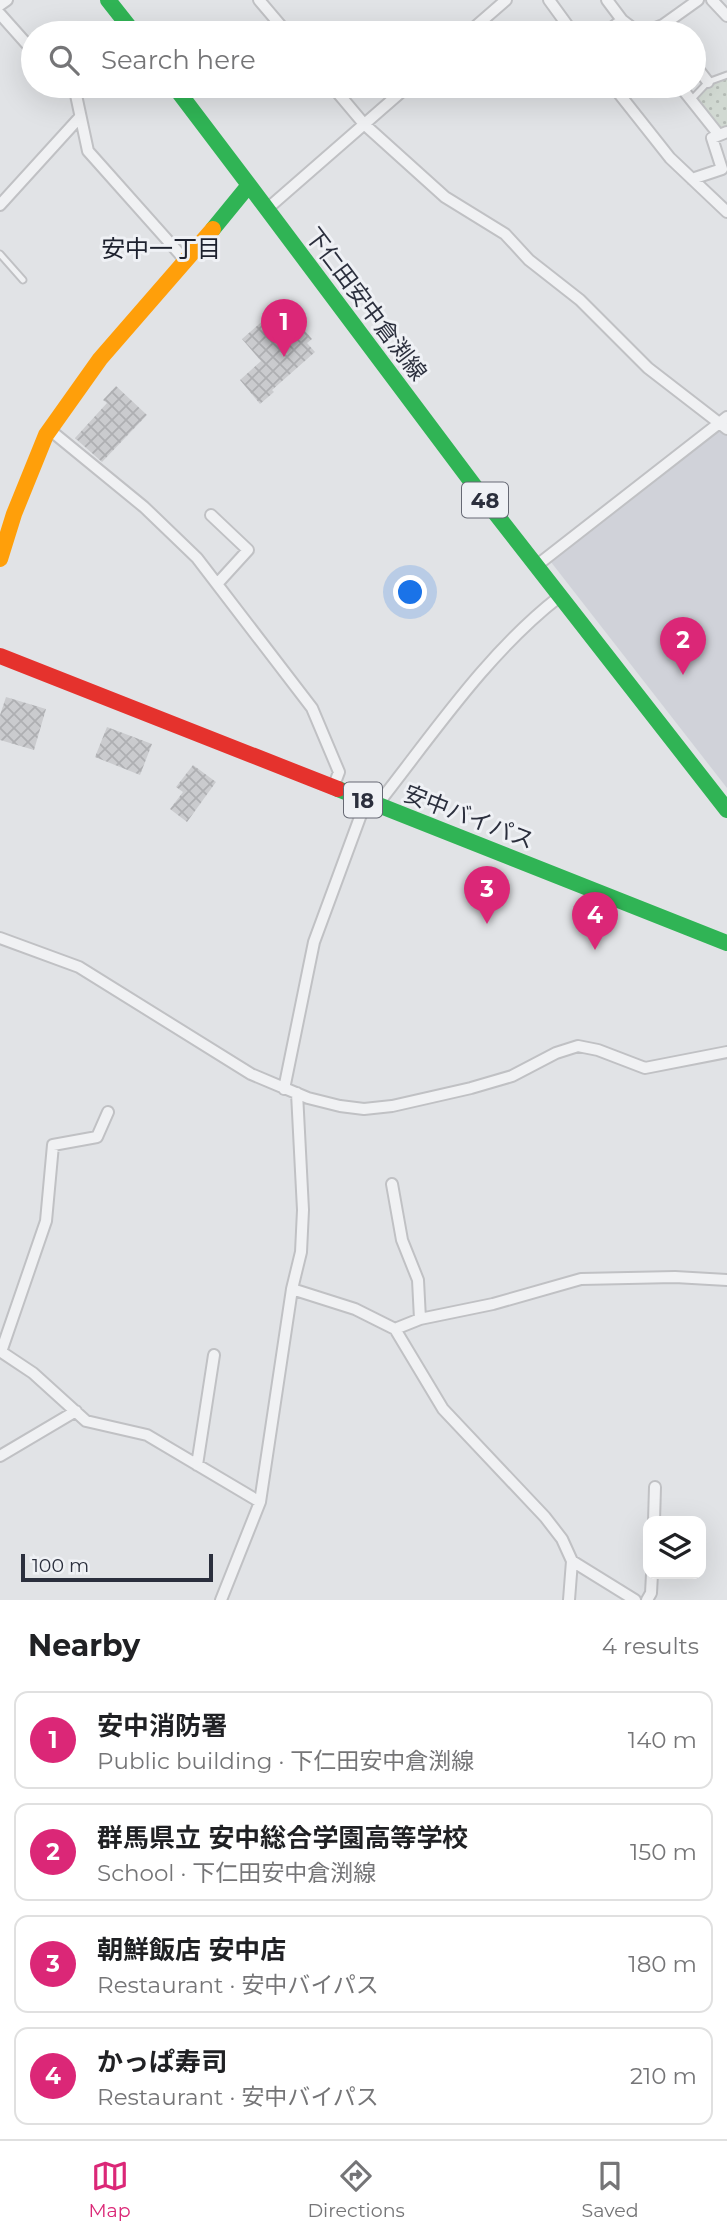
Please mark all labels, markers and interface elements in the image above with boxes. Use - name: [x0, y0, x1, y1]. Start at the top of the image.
- search box: [21, 21, 706, 98]
- icon: search: [45, 41, 83, 79]
- text: Search here: [101, 44, 256, 76]
- street label: 下仁田安中倉渕線: [299, 222, 433, 386]
- district label: 安中一丁目: [101, 234, 221, 263]
- pin: 1: [261, 299, 307, 357]
- road number: 48: [462, 482, 508, 518]
- your location: [393, 575, 427, 609]
- pin: 2: [660, 617, 706, 675]
- street label: 安中バイパス: [400, 779, 538, 855]
- road number: 18: [344, 782, 382, 818]
- pin: 3: [464, 866, 510, 924]
- pin: 4: [572, 892, 618, 950]
- map controls: [643, 1516, 706, 1579]
- button: layers: [643, 1516, 706, 1579]
- scale bar: [21, 1551, 214, 1583]
- text: 100 m: [32, 1554, 89, 1577]
- text: Nearby: [28, 1627, 140, 1664]
- text: 4 results: [602, 1632, 699, 1660]
- text: 安中消防署: [97, 1710, 227, 1742]
- text: 1: [48, 1726, 58, 1754]
- text: 140 m: [628, 1726, 697, 1754]
- text: Public building · 下仁田安中倉渕線: [97, 1747, 474, 1775]
- text: 群馬県立 安中総合学園高等学校: [97, 1822, 468, 1854]
- text: 2: [46, 1838, 60, 1866]
- text: 150 m: [630, 1838, 697, 1866]
- text: School · 下仁田安中倉渕線: [97, 1859, 376, 1887]
- text: 朝鮮飯店 安中店: [97, 1934, 286, 1966]
- text: 3: [46, 1950, 60, 1978]
- text: 180 m: [628, 1950, 697, 1978]
- text: Restaurant · 安中バイパス: [97, 1971, 379, 1999]
- text: かっぱ寿司: [97, 2046, 227, 2078]
- text: 4: [45, 2062, 61, 2090]
- text: 210 m: [630, 2062, 697, 2090]
- text: Restaurant · 安中バイパス: [97, 2083, 379, 2111]
- tab: Map: [88, 2157, 131, 2222]
- tab: Directions: [307, 2157, 405, 2222]
- tab: Saved: [582, 2157, 639, 2222]

